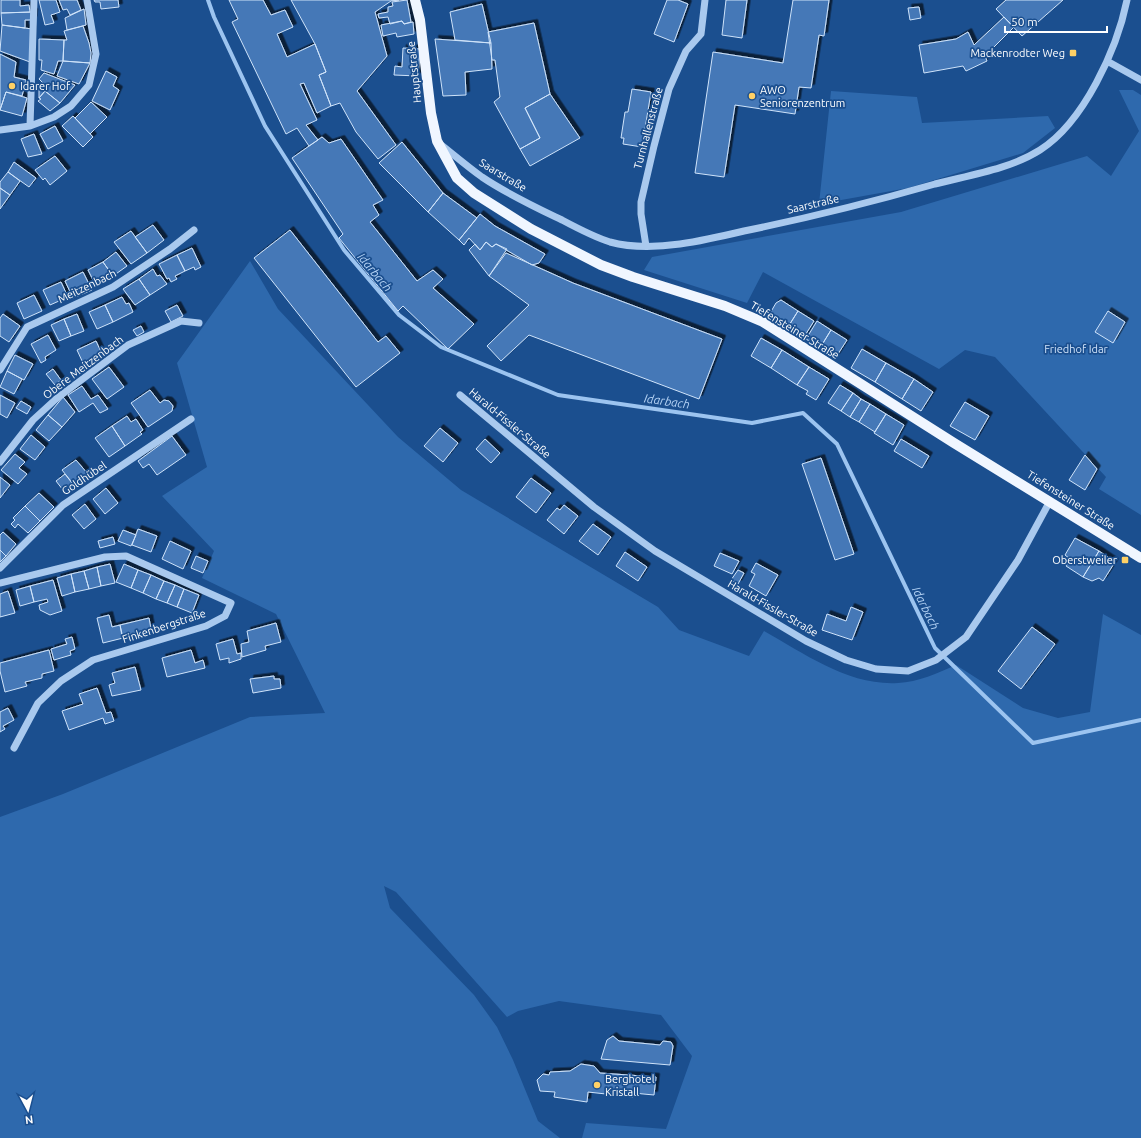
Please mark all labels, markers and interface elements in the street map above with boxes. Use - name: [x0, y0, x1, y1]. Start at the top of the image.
- scale bar: [1005, 8, 1107, 34]
- text: 50 m: [1011, 15, 1038, 28]
- street label: Hauptstraße: [405, 41, 423, 103]
- place label: Mackenrodter Weg: [970, 47, 1065, 59]
- marker: Mackenrodter Weg: [1068, 48, 1078, 58]
- place label: Idarer Hof: [20, 80, 71, 92]
- marker: Idarer Hof: [7, 81, 17, 91]
- place label: AWO Seniorenzentrum: [760, 84, 845, 109]
- street label: Turnhallenstraße: [631, 86, 665, 170]
- marker: AWO Seniorenzentrum: [747, 91, 757, 101]
- street label: Saarstraße: [477, 156, 529, 194]
- street label: Saarstraße: [786, 192, 840, 216]
- water label: Idarbach: [355, 250, 395, 294]
- street label: Meitzenbach: [56, 267, 118, 305]
- street label: Tiefensteiner Straße: [749, 299, 841, 361]
- street label: Obere Meitzenbach: [41, 333, 125, 401]
- park label: Friedhof Idar: [1044, 343, 1109, 355]
- street label: Harald-Fissler-Straße: [467, 386, 553, 460]
- water label: Idarbach: [643, 391, 691, 411]
- street label: Goldhübel: [60, 459, 109, 497]
- street label: Tiefensteiner Straße: [1025, 468, 1117, 532]
- place label: Oberstweiler: [1052, 554, 1118, 566]
- marker: Oberstweiler: [1120, 555, 1130, 565]
- street label: Harald-Fissler-Straße: [726, 577, 820, 639]
- water label: Idarbach: [910, 584, 942, 632]
- street label: Finkenbergstraße: [121, 607, 207, 645]
- place label: Berghotel Kristall: [605, 1073, 655, 1098]
- marker: Berghotel Kristall: [592, 1080, 602, 1090]
- north arrow: [8, 1090, 48, 1130]
- text: N: [24, 1113, 34, 1126]

